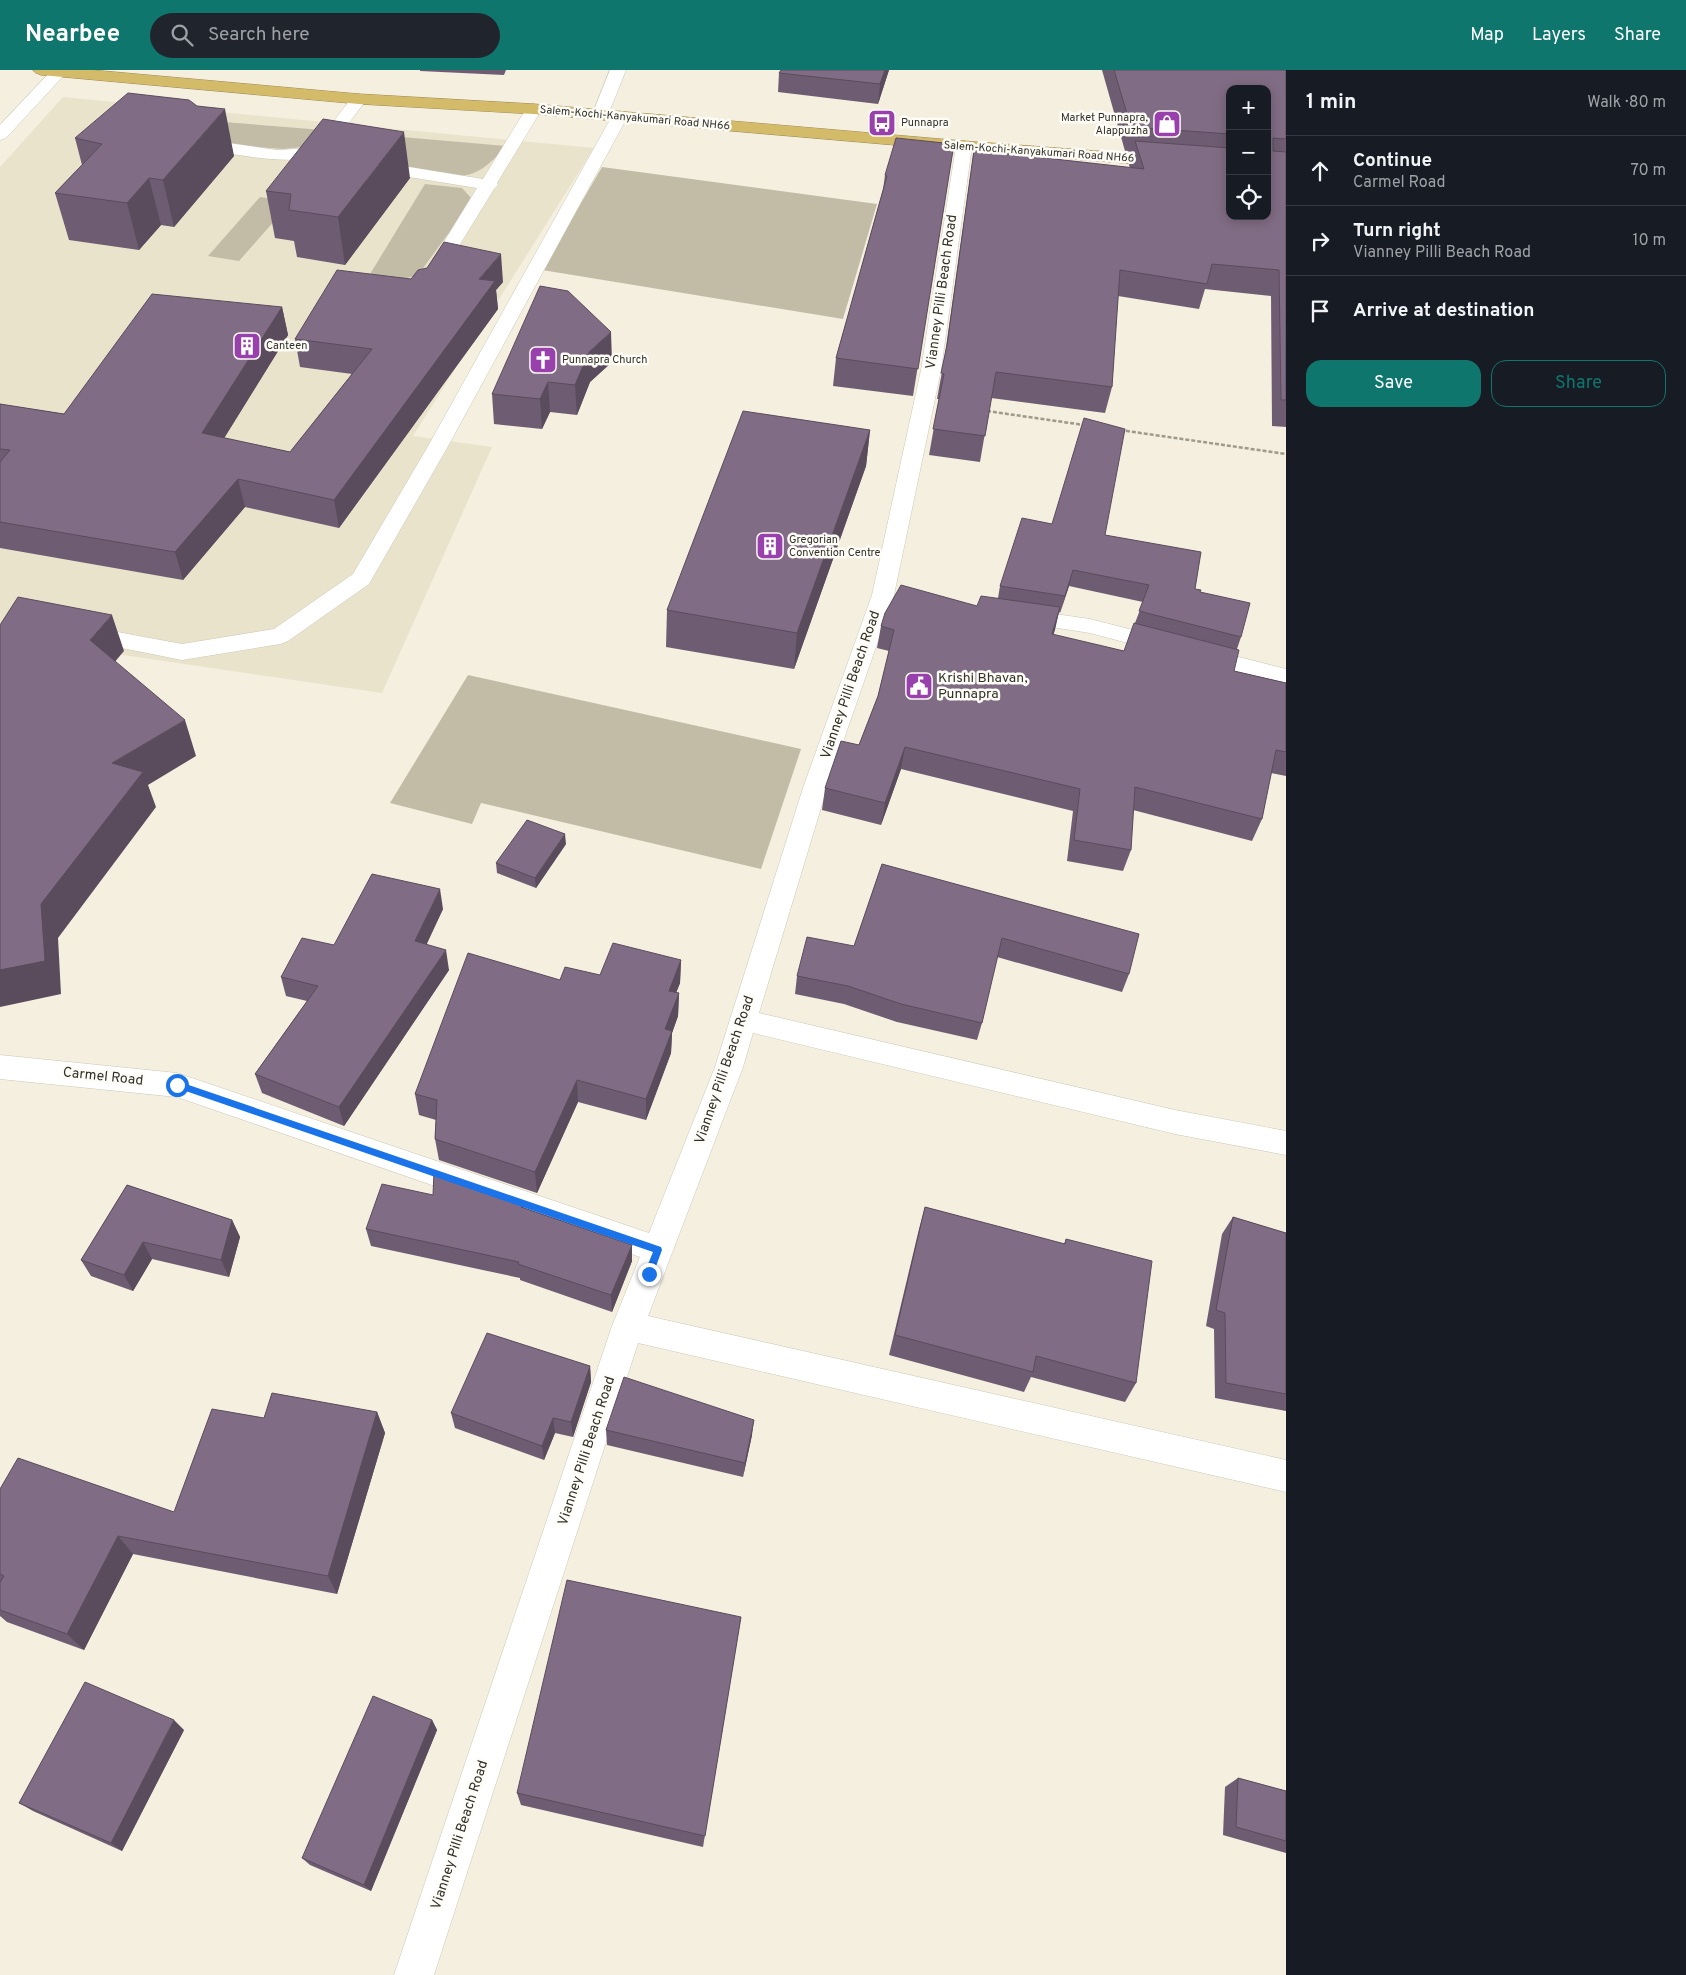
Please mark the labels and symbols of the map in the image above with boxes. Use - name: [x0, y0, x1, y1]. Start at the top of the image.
- street label: Salem-Kochi-Kanyakumari Road NH66: [539, 103, 731, 133]
- bus stop icon: Punnapra: [867, 108, 897, 138]
- shop icon: Market Punnapra, Alappuzha: [1152, 109, 1182, 139]
- place label: Market Punnapra, Alappuzha: [1061, 111, 1149, 138]
- place label: Punnapra: [901, 116, 949, 130]
- street label: Salem-Kochi-Kanyakumari Road NH66: [943, 138, 1135, 166]
- street label: Vianney Pilli Beach Road: [923, 214, 961, 370]
- building icon: Canteen: [232, 331, 262, 361]
- place label: Canteen: [266, 339, 307, 353]
- church icon: Punnapra Church: [528, 345, 558, 375]
- place label: Punnapra Church: [562, 353, 647, 367]
- building icon: Gregorian Convention Centre: [755, 531, 785, 561]
- place label: Gregorian Convention Centre: [789, 533, 881, 560]
- street label: Vianney Pilli Beach Road: [818, 609, 884, 761]
- place label: Krishi Bhavan, Punnapra: [938, 670, 1028, 703]
- public building icon: Krishi Bhavan, Punnapra: [904, 671, 934, 701]
- street label: Vianney Pilli Beach Road: [692, 994, 758, 1146]
- street label: Carmel Road: [62, 1064, 144, 1090]
- route start: [166, 1074, 189, 1097]
- route end: [638, 1263, 661, 1286]
- street label: Vianney Pilli Beach Road: [555, 1374, 619, 1528]
- street label: Vianney Pilli Beach Road: [428, 1758, 492, 1912]

